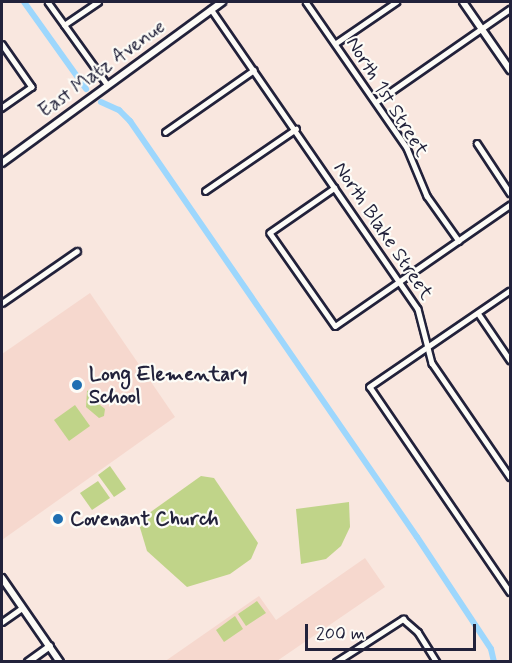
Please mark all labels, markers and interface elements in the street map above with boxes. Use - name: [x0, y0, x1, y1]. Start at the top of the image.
- street label: East Matz Avenue: [33, 14, 171, 124]
- street label: North 1st Street: [340, 32, 434, 162]
- street label: North Blake Street: [328, 157, 438, 305]
- place label: Long Elementary School: [89, 362, 245, 409]
- marker: Long Elementary School: [70, 378, 84, 392]
- place label: Covenant Church: [70, 507, 219, 531]
- marker: Covenant Church: [51, 512, 65, 526]
- scale bar: [308, 612, 479, 650]
- text: 200 m: [316, 622, 365, 646]

